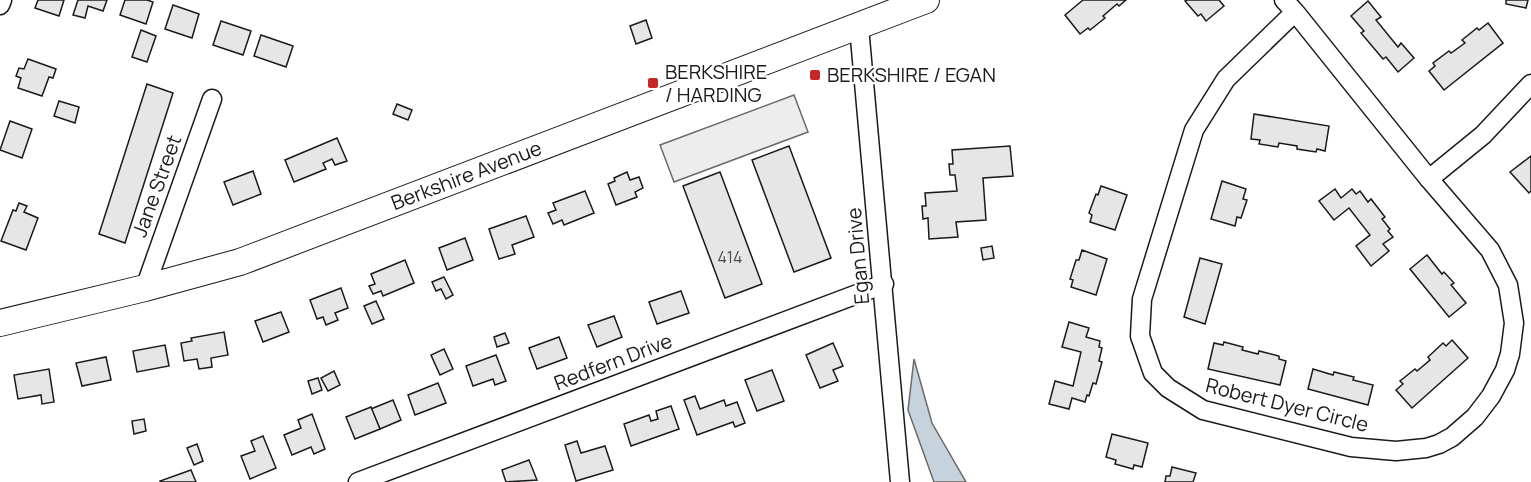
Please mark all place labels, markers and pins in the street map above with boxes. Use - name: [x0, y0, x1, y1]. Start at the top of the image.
- place label: BERKSHIRE / HARDING: [665, 58, 767, 108]
- place label: BERKSHIRE / EGAN: [827, 61, 996, 88]
- marker: BERKSHIRE / EGAN: [808, 68, 822, 82]
- marker: BERKSHIRE / HARDING: [646, 76, 660, 90]

